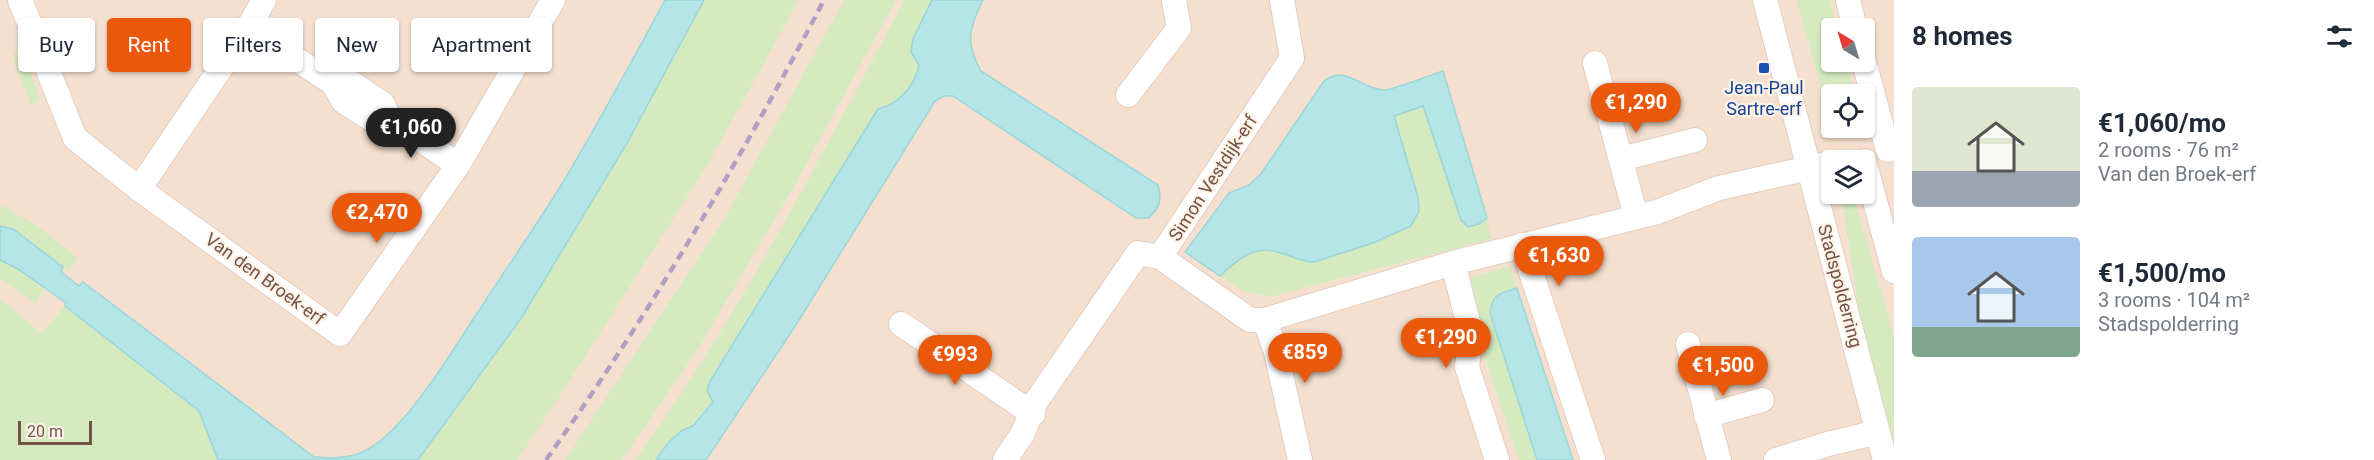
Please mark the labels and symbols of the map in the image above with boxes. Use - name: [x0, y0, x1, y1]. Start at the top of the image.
- north arrow: [1821, 18, 1875, 72]
- marker: Jean-Paul Sartre-erf: [1757, 61, 1771, 75]
- place label: Jean-Paul Sartre-erf: [1724, 77, 1804, 119]
- pin: €1,290: [1587, 83, 1685, 134]
- pin: €1,060: [362, 108, 460, 159]
- street label: Simon Vestdijk-erf: [1164, 110, 1262, 245]
- pin: €2,470: [328, 193, 426, 244]
- street label: Stadspolderring: [1814, 222, 1867, 350]
- street label: Van den Broek-erf: [202, 228, 330, 329]
- pin: €1,630: [1510, 236, 1608, 287]
- pin: €1,290: [1397, 318, 1495, 369]
- pin: €859: [1269, 333, 1341, 384]
- pin: €993: [919, 335, 991, 386]
- pin: €1,500: [1674, 346, 1772, 397]
- scale bar: [18, 418, 92, 446]

